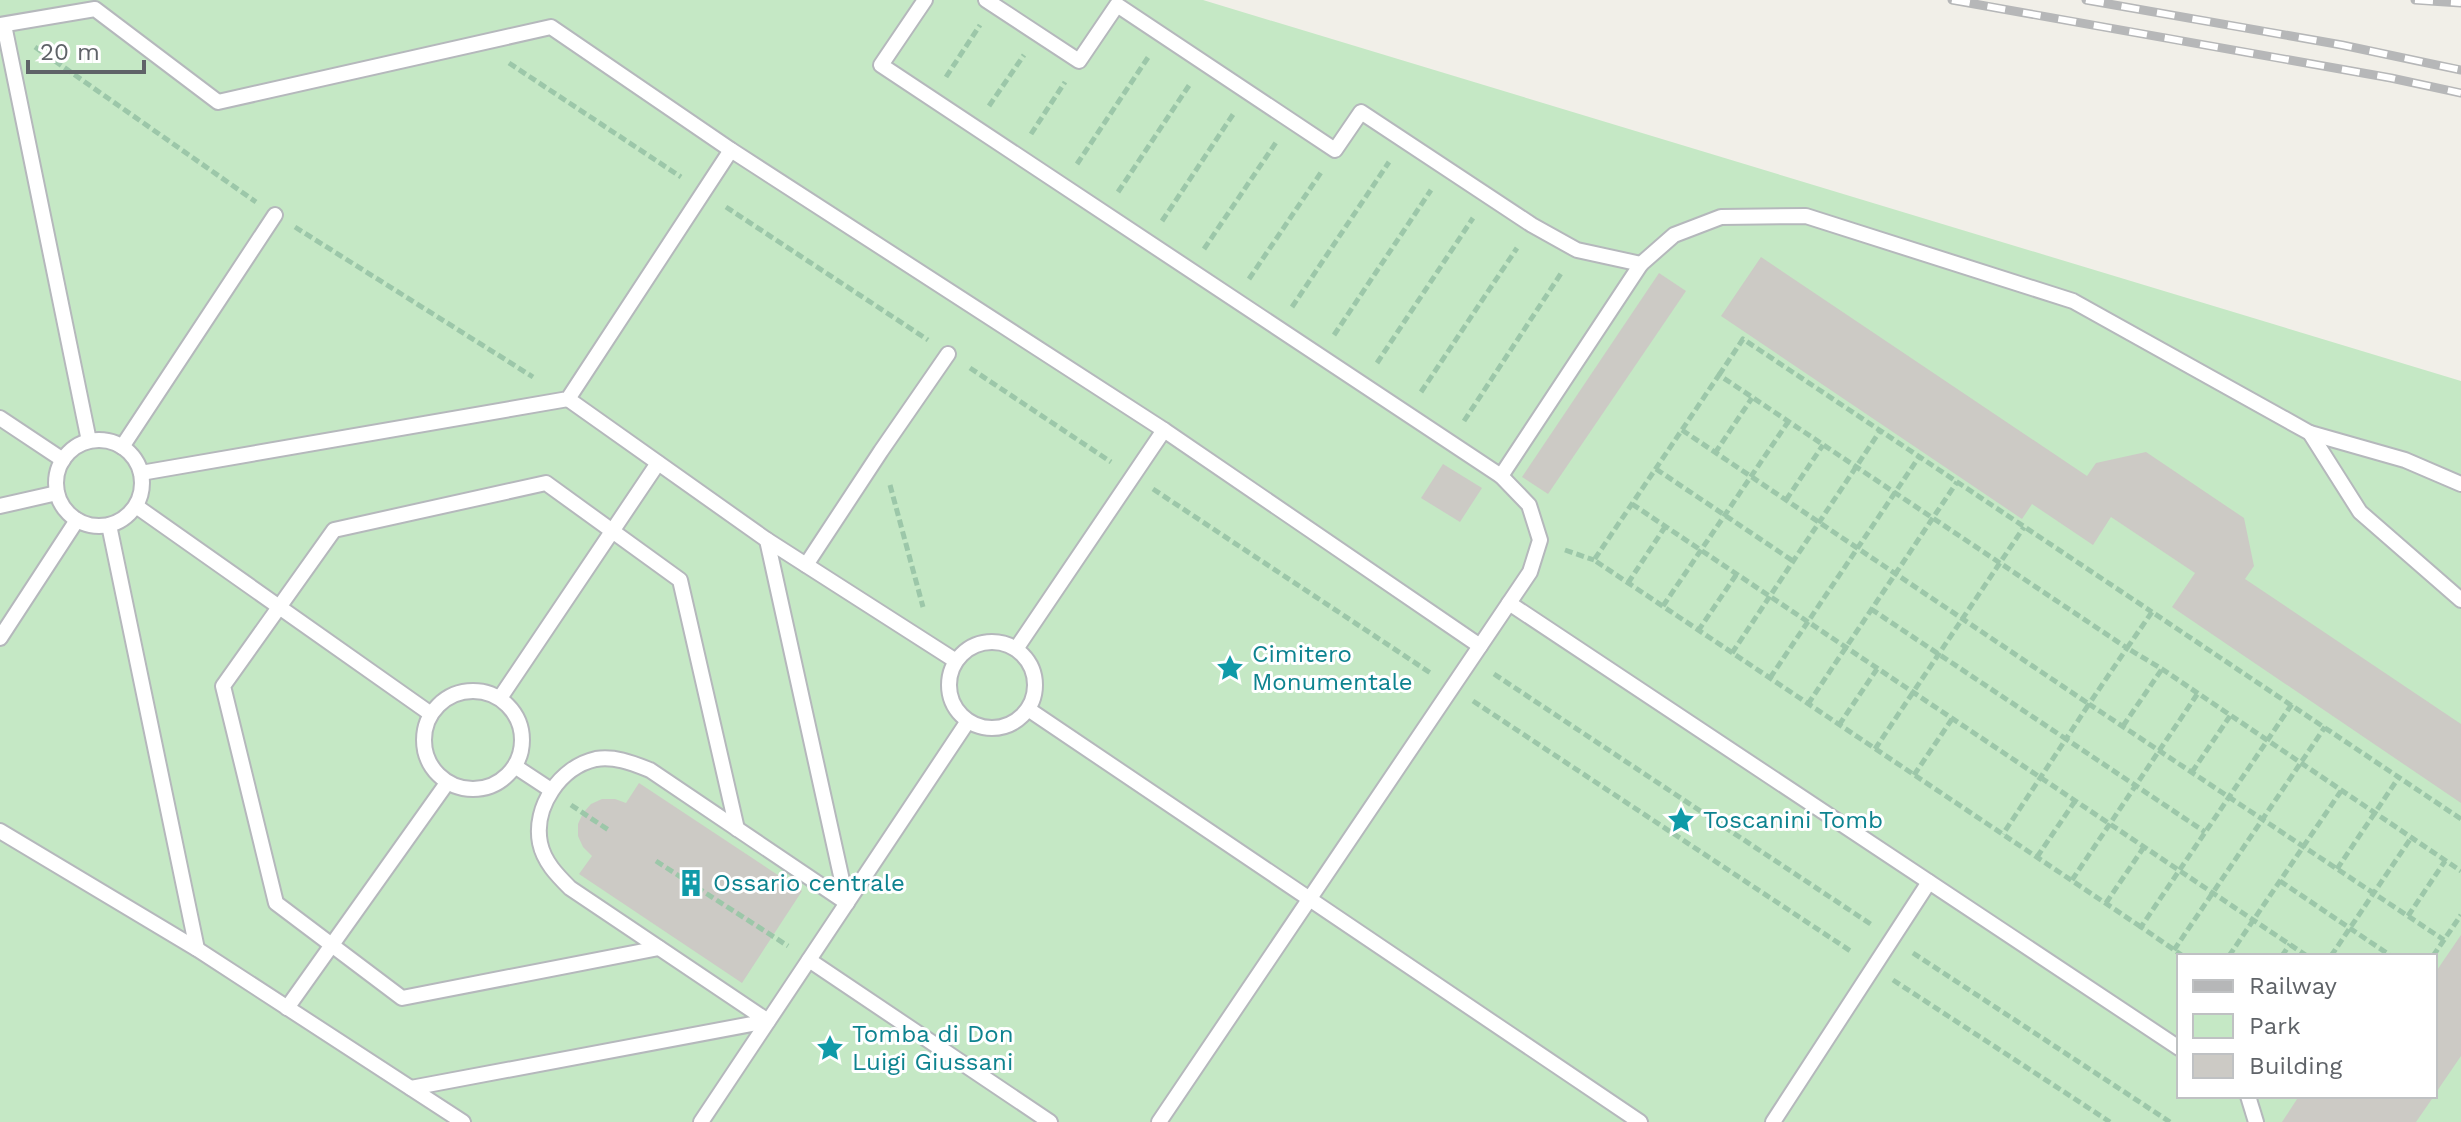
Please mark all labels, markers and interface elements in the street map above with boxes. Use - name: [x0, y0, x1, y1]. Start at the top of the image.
- scale bar: [28, 24, 144, 74]
- text: 20 m: [40, 38, 100, 66]
- place label: Cimitero Monumentale: [1252, 640, 1413, 696]
- place icon: Cimitero Monumentale: [1215, 653, 1245, 683]
- place icon: Toscanini Tomb: [1666, 805, 1696, 835]
- place label: Toscanini Tomb: [1703, 806, 1883, 834]
- building icon: Ossario centrale: [676, 868, 706, 898]
- place label: Ossario centrale: [713, 869, 905, 897]
- legend: [2177, 954, 2437, 1098]
- text: Railway: [2249, 972, 2338, 1000]
- text: Park: [2249, 1012, 2301, 1040]
- place label: Tomba di Don Luigi Giussani: [852, 1020, 1014, 1076]
- place icon: Tomba di Don Luigi Giussani: [815, 1033, 845, 1063]
- text: Building: [2249, 1052, 2342, 1080]

